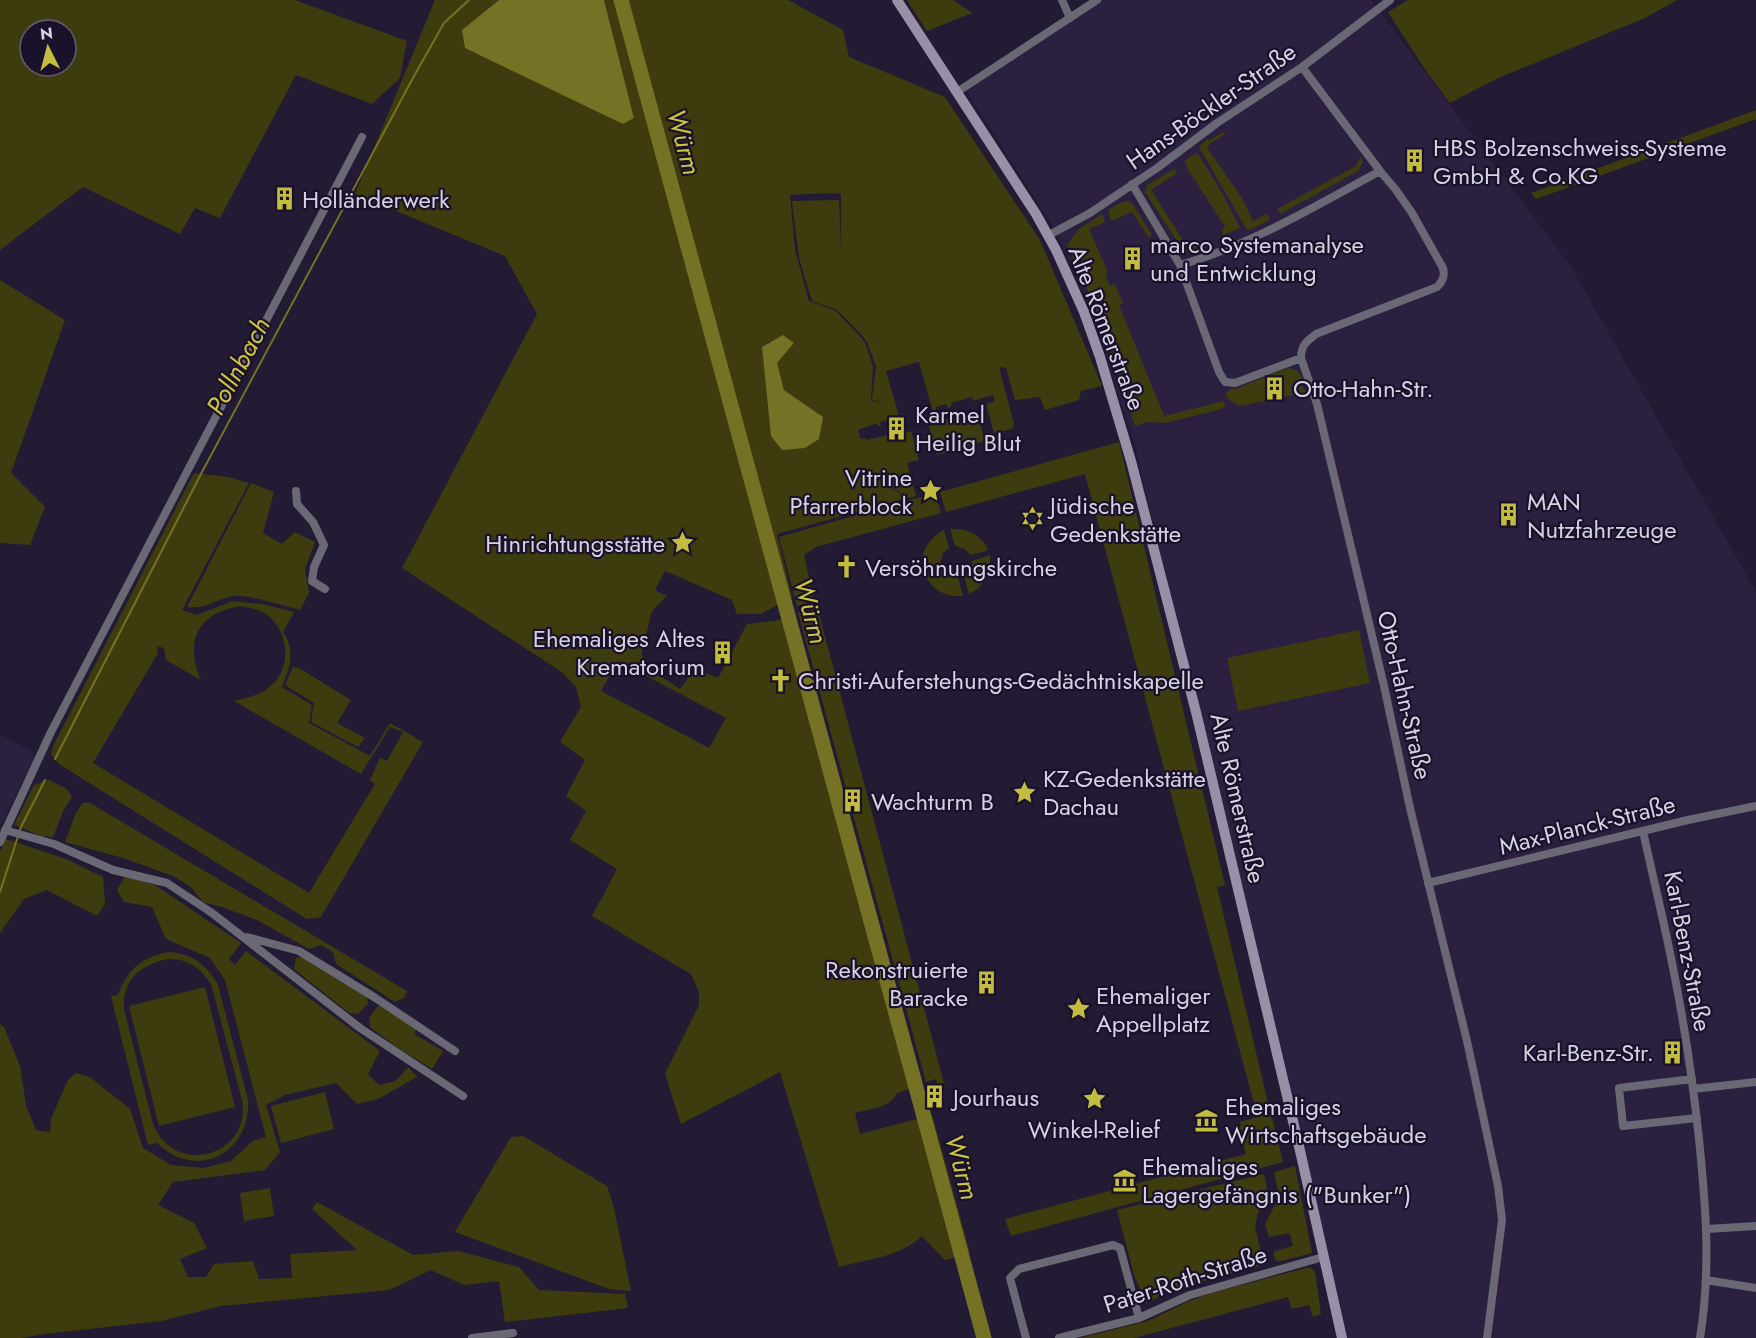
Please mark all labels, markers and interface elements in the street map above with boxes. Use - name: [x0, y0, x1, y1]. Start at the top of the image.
- north arrow: [18, 18, 78, 78]
- text: N: [39, 21, 54, 46]
- street label: Hans-Böckler-Straße: [1119, 34, 1303, 178]
- water label: Würm: [657, 105, 711, 179]
- place label: HBS Bolzenschweiss-Systeme GmbH & Co.KG: [1433, 130, 1727, 193]
- building icon: HBS Bolzenschweiss-Systeme GmbH & Co.KG: [1402, 148, 1428, 174]
- place label: Holländerwerk: [302, 182, 450, 217]
- building icon: Holländerwerk: [271, 186, 297, 212]
- place label: marco Systemanalyse und Entwicklung: [1150, 227, 1364, 290]
- street label: Alte Römerstraße: [1060, 241, 1154, 415]
- building icon: marco Systemanalyse und Entwicklung: [1119, 245, 1145, 271]
- water label: Pollnbach: [196, 310, 280, 422]
- place label: Otto-Hahn-Str.: [1293, 371, 1433, 406]
- building icon: Otto-Hahn-Str.: [1262, 375, 1288, 401]
- place label: Karmel Heilig Blut: [915, 397, 1021, 460]
- building icon: Karmel Heilig Blut: [884, 415, 910, 441]
- place label: Vitrine Pfarrerblock: [789, 460, 912, 523]
- place icon: Vitrine Pfarrerblock: [917, 478, 943, 504]
- place label: MAN Nutzfahrzeuge: [1527, 484, 1677, 547]
- place label: Jüdische Gedenkstätte: [1047, 488, 1181, 551]
- building icon: MAN Nutzfahrzeuge: [1496, 502, 1522, 528]
- synagogue icon: Jüdische Gedenkstätte: [1019, 506, 1045, 532]
- place label: Hinrichtungsstätte: [485, 526, 665, 561]
- place icon: Hinrichtungsstätte: [670, 530, 696, 556]
- place label: Versöhnungskirche: [865, 550, 1057, 585]
- church icon: Versöhnungskirche: [834, 554, 860, 580]
- water label: Würm: [784, 574, 838, 648]
- street label: Otto-Hahn-Straße: [1369, 607, 1441, 783]
- place label: Ehemaliges Altes Krematorium: [533, 621, 705, 684]
- building icon: Ehemaliges Altes Krematorium: [710, 639, 736, 665]
- place label: Christi-Auferstehungs-Gedächtniskapelle: [798, 663, 1204, 698]
- church icon: Christi-Auferstehungs-Gedächtniskapelle: [767, 667, 793, 693]
- street label: Alte Römerstraße: [1201, 709, 1275, 887]
- place label: KZ-Gedenkstätte Dachau: [1043, 761, 1206, 824]
- place icon: KZ-Gedenkstätte Dachau: [1012, 779, 1038, 805]
- place label: Wachturm B: [871, 784, 994, 819]
- street label: Max-Planck-Straße: [1495, 786, 1679, 864]
- building icon: Wachturm B: [840, 788, 866, 814]
- street label: Karl-Benz-Straße: [1655, 868, 1721, 1034]
- place label: Rekonstruierte Baracke: [825, 952, 968, 1015]
- building icon: Rekonstruierte Baracke: [973, 970, 999, 996]
- place label: Ehemaliger Appellplatz: [1096, 978, 1211, 1041]
- place icon: Ehemaliger Appellplatz: [1065, 996, 1091, 1022]
- place label: Karl-Benz-Str.: [1523, 1035, 1654, 1070]
- building icon: Karl-Benz-Str.: [1659, 1039, 1685, 1065]
- place label: Jourhaus: [950, 1080, 1039, 1115]
- building icon: Jourhaus: [922, 1084, 948, 1110]
- place icon: Winkel-Relief: [1081, 1086, 1107, 1112]
- place label: Ehemaliges Wirtschaftsgebäude: [1225, 1089, 1427, 1152]
- museum icon: Ehemaliges Wirtschaftsgebäude: [1194, 1107, 1220, 1133]
- place label: Winkel-Relief: [1028, 1112, 1161, 1147]
- water label: Würm: [935, 1130, 989, 1204]
- place label: Ehemaliges Lagergefängnis ("Bunker"): [1142, 1149, 1411, 1212]
- museum icon: Ehemaliges Lagergefängnis ("Bunker"): [1111, 1167, 1137, 1193]
- street label: Pater-Roth-Straße: [1099, 1236, 1271, 1322]

